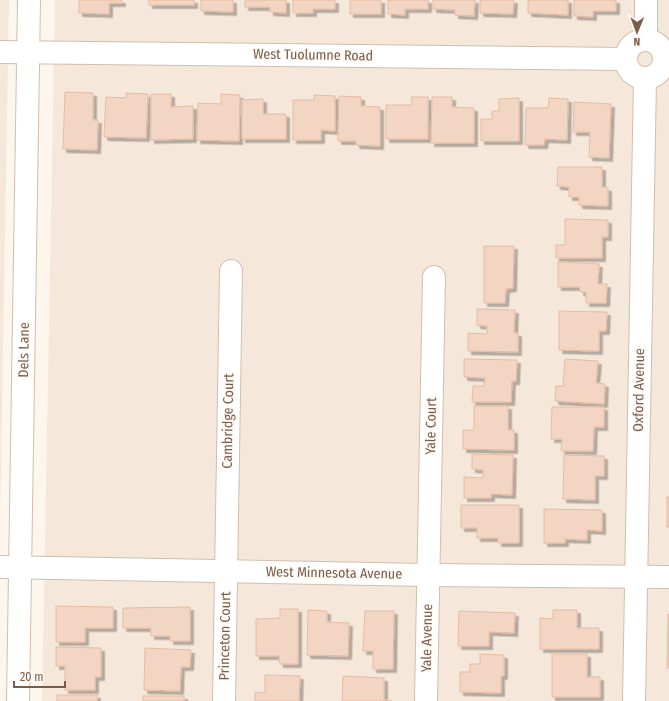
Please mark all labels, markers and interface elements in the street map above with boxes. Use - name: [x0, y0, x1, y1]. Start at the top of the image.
- north arrow: [617, 12, 657, 52]
- text: N: [633, 35, 640, 48]
- street label: West Tuolumne Road: [253, 45, 373, 65]
- street label: Dels Lane: [15, 322, 33, 378]
- street label: Oxford Avenue: [630, 348, 648, 432]
- street label: Cambridge Court: [219, 373, 237, 469]
- street label: Yale Court: [422, 397, 440, 455]
- street label: West Minnesota Avenue: [266, 563, 402, 583]
- street label: Princeton Court: [216, 591, 234, 681]
- street label: Yale Avenue: [418, 604, 436, 672]
- scale bar: [14, 663, 65, 689]
- text: 20 m: [20, 670, 44, 684]

